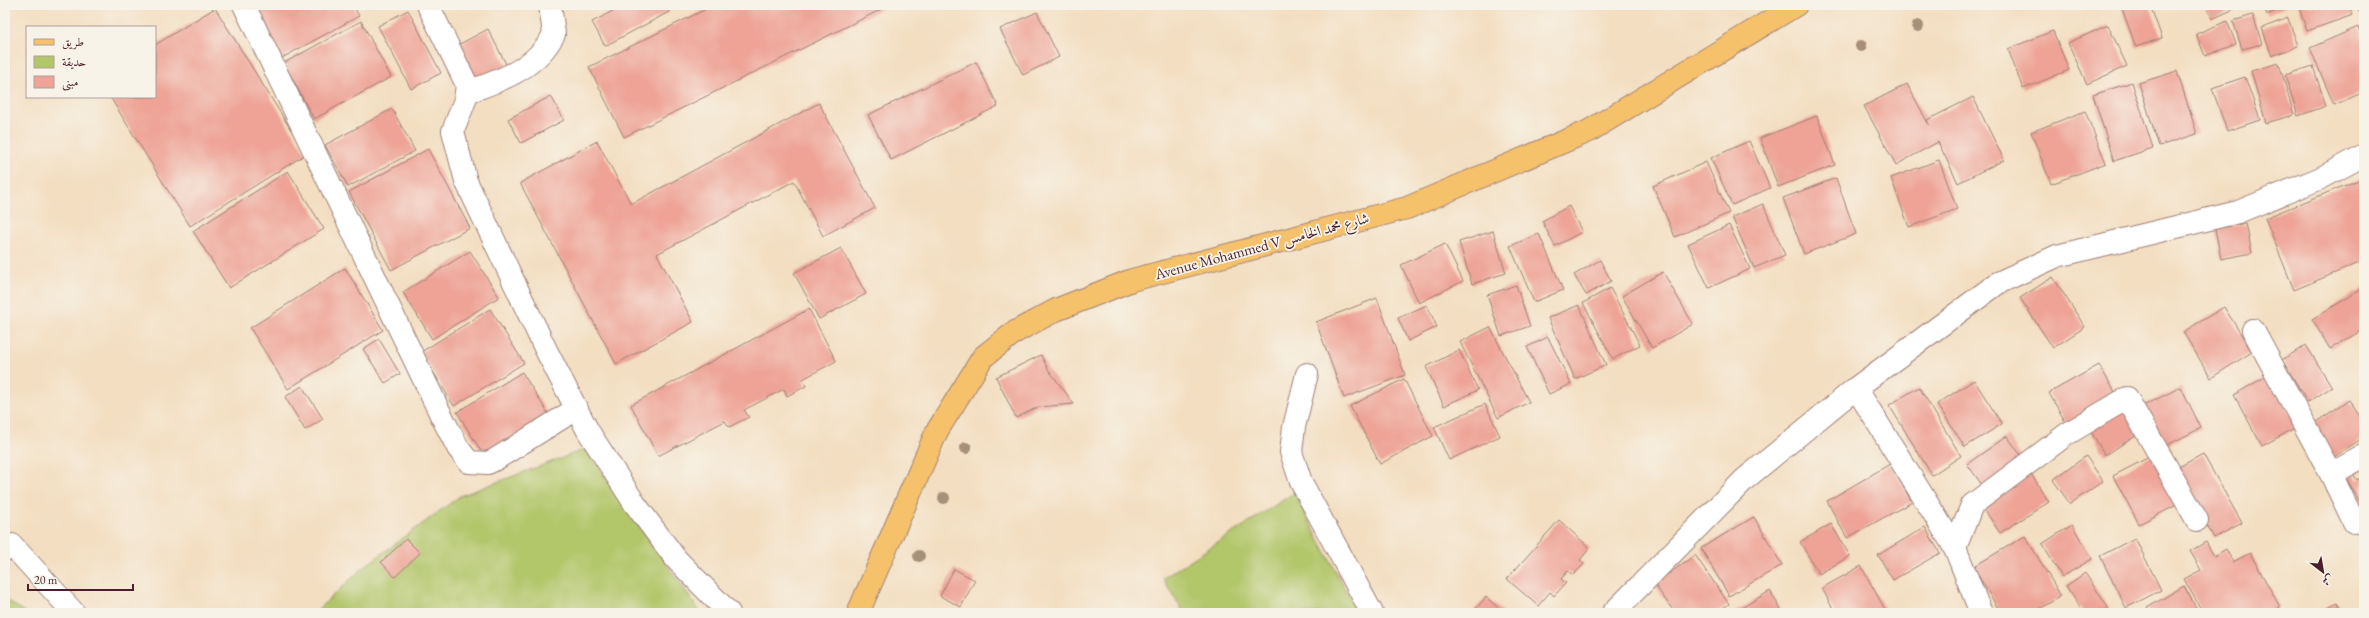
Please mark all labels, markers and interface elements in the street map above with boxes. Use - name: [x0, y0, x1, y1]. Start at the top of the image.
- legend: [26, 26, 156, 98]
- text: طريق: [62, 34, 84, 50]
- text: حديقة: [62, 54, 86, 70]
- text: مبنى: [62, 74, 78, 91]
- street label: Avenue Mohammed V شارع محمد الخامس: [1152, 208, 1372, 287]
- north arrow: [2303, 552, 2343, 592]
- scale bar: [28, 566, 133, 592]
- text: 20 m: [34, 572, 58, 588]
- text: ش: [2320, 572, 2336, 589]

